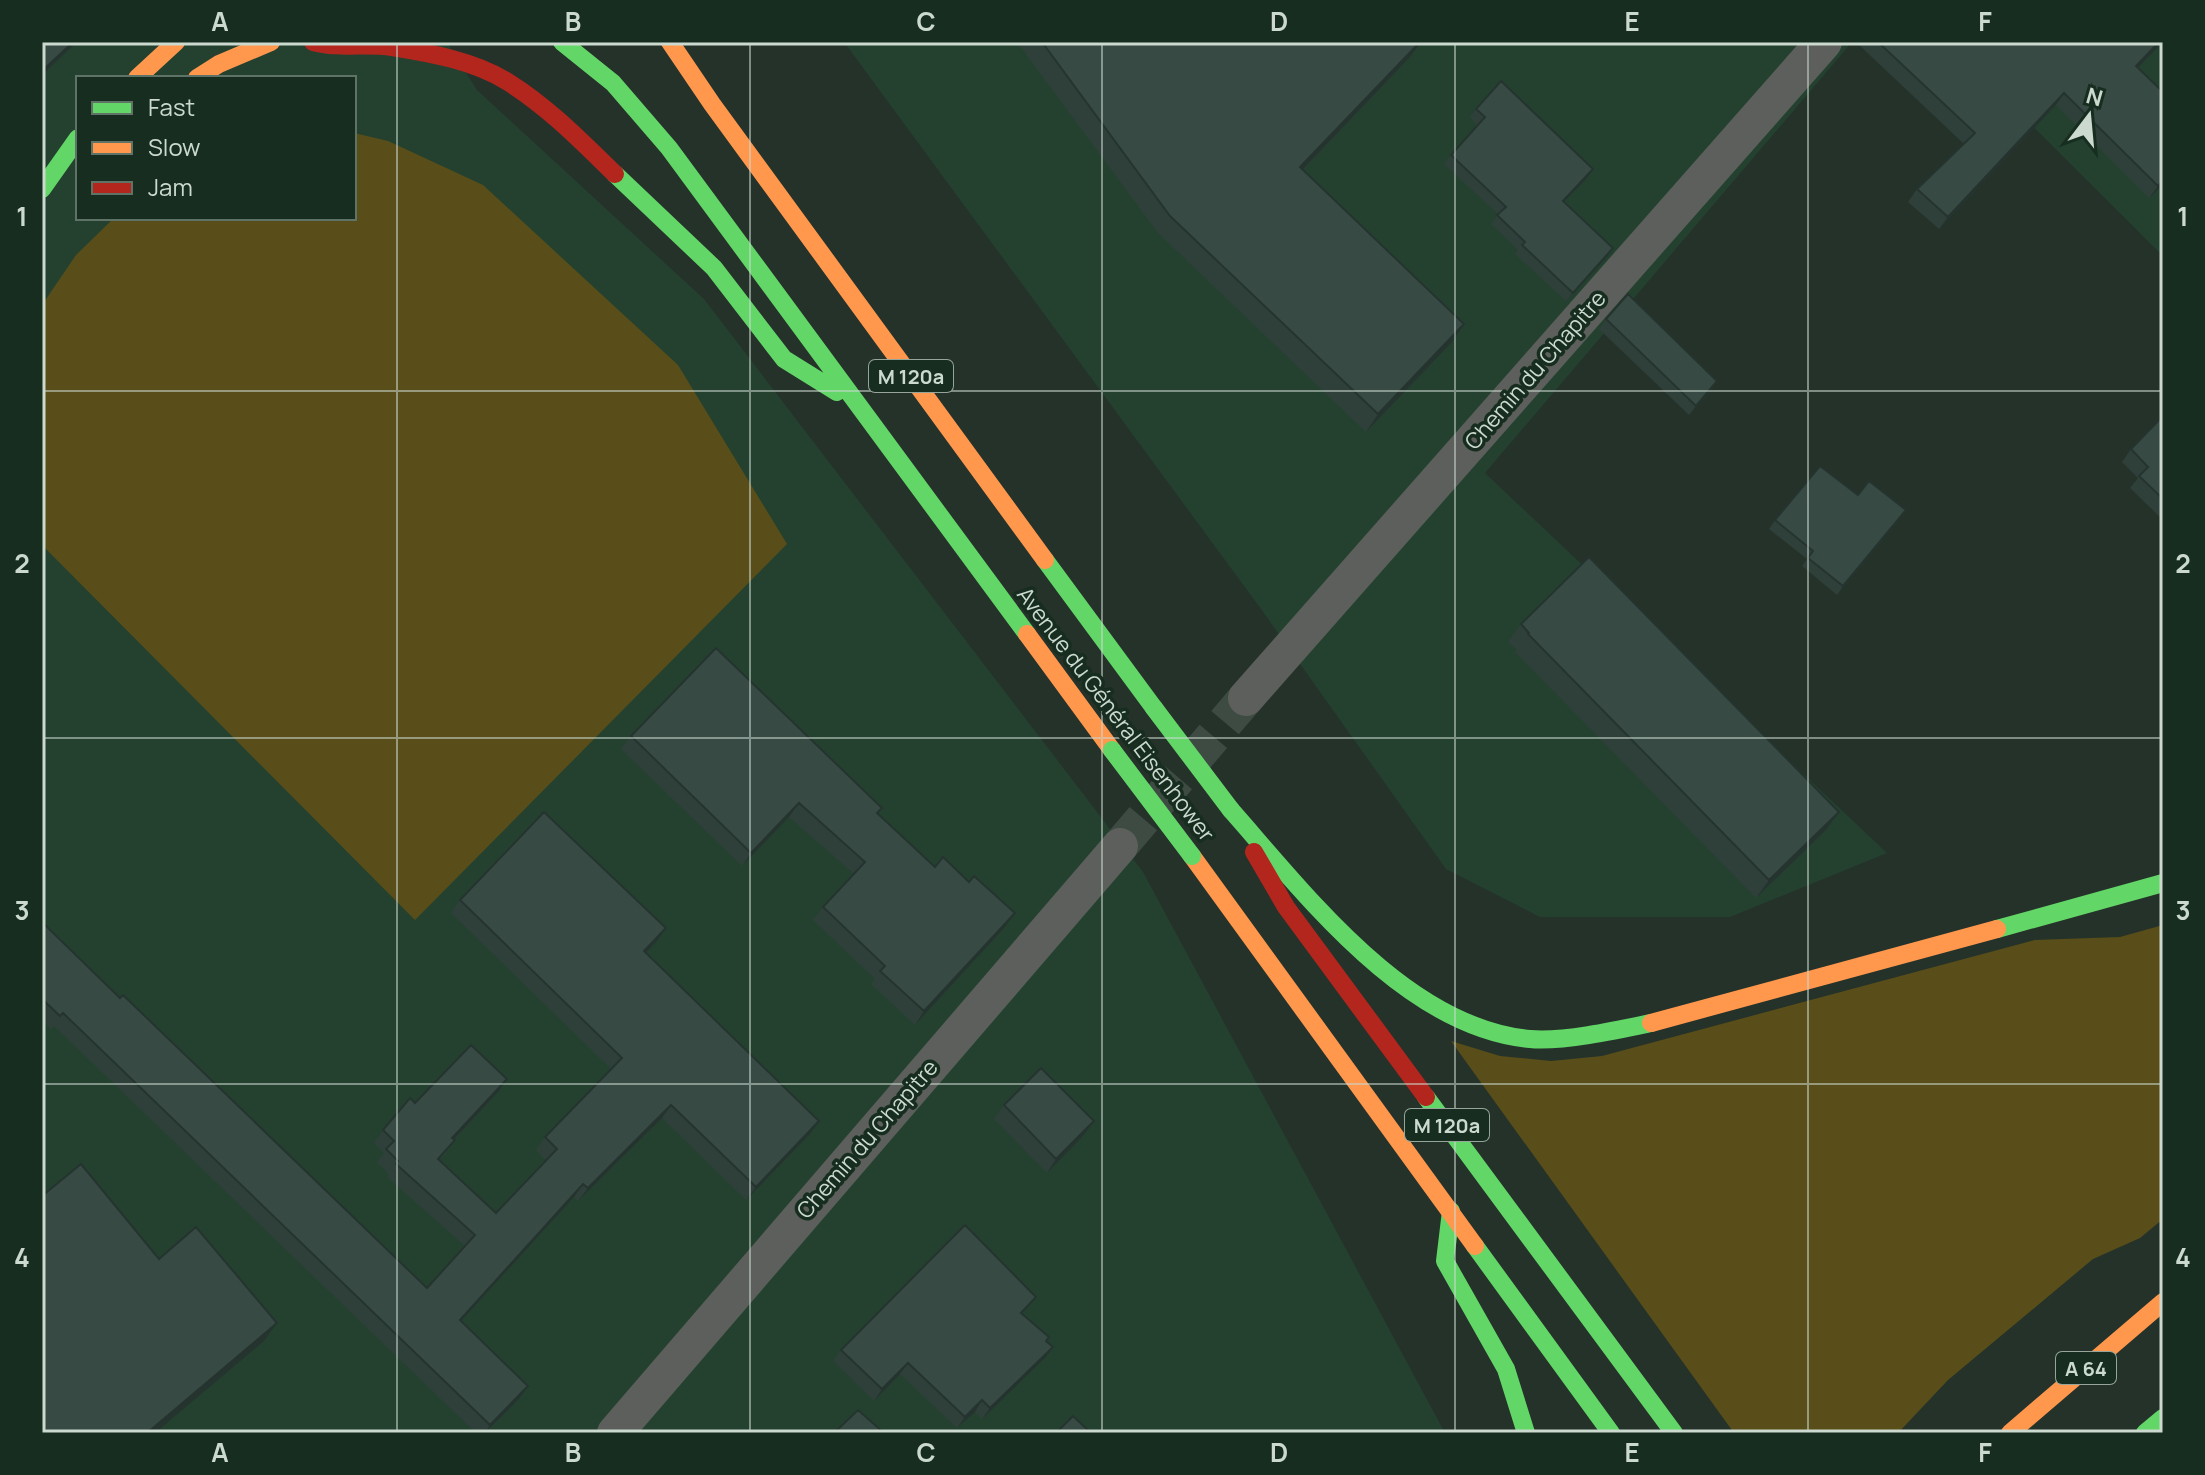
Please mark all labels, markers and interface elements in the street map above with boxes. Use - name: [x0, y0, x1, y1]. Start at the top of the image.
- text: A: [211, 3, 229, 39]
- text: B: [565, 3, 581, 39]
- text: C: [916, 3, 936, 39]
- text: D: [1270, 3, 1288, 39]
- text: E: [1624, 3, 1640, 39]
- text: F: [1978, 3, 1992, 39]
- legend: [76, 76, 356, 220]
- north arrow: [2049, 76, 2129, 156]
- text: N: [2083, 80, 2106, 113]
- text: Fast: [148, 90, 195, 123]
- text: Slow: [148, 130, 201, 163]
- text: Jam: [148, 170, 193, 203]
- text: 1: [16, 198, 28, 234]
- text: 1: [2177, 198, 2189, 234]
- street label: Chemin du Chapitre: [1458, 284, 1613, 456]
- road number: M 120a: [869, 360, 953, 392]
- text: 2: [14, 545, 30, 581]
- text: 2: [2175, 545, 2191, 581]
- street label: Avenue du Général Eisenhower: [1010, 581, 1222, 847]
- text: 3: [14, 892, 30, 928]
- text: 3: [2175, 892, 2191, 928]
- street label: Chemin du Chapitre: [790, 1053, 945, 1225]
- road number: M 120a: [1405, 1109, 1489, 1141]
- text: 4: [14, 1239, 30, 1275]
- text: 4: [2175, 1239, 2191, 1275]
- road number: A 64: [2056, 1352, 2116, 1384]
- text: A: [211, 1434, 229, 1470]
- text: B: [565, 1434, 581, 1470]
- text: C: [916, 1434, 936, 1470]
- text: D: [1270, 1434, 1288, 1470]
- text: E: [1624, 1434, 1640, 1470]
- text: F: [1978, 1434, 1992, 1470]

